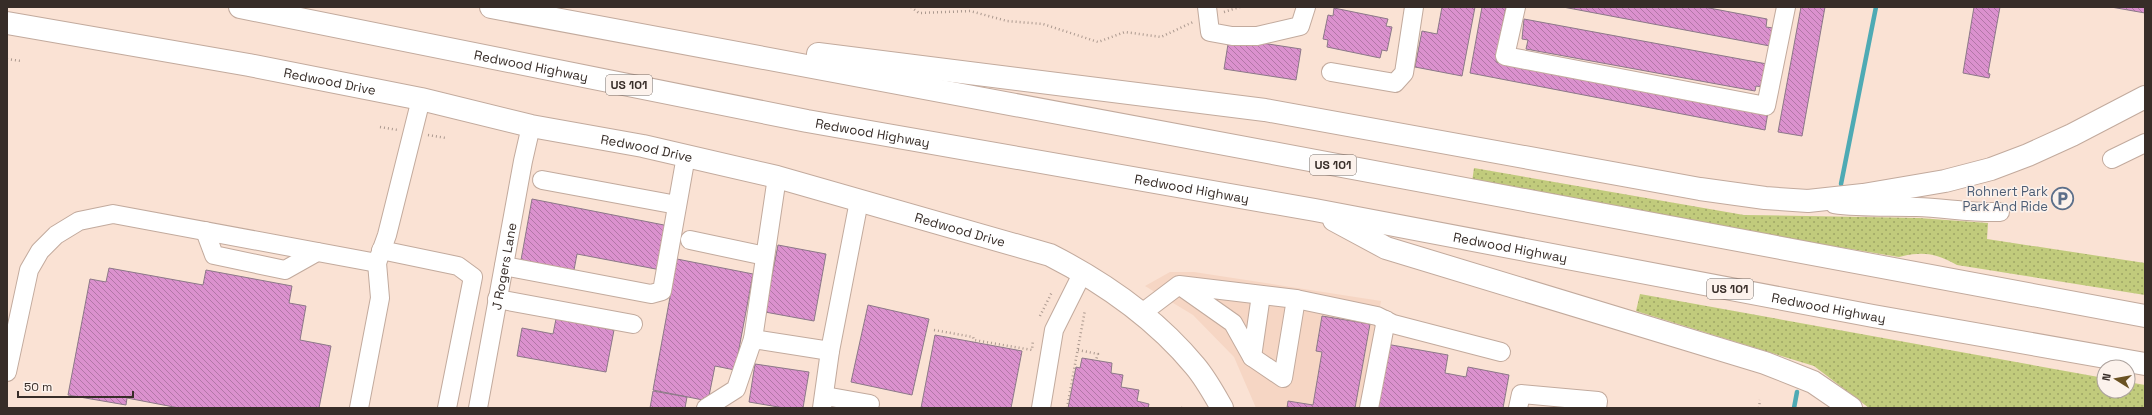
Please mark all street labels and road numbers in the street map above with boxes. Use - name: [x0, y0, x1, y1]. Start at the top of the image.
- street label: Redwood Highway: [473, 46, 590, 85]
- street label: Redwood Drive: [282, 64, 377, 98]
- road number: US 101: [606, 75, 652, 95]
- street label: Redwood Highway: [814, 114, 931, 151]
- street label: Redwood Drive: [599, 130, 694, 166]
- road number: US 101: [1310, 155, 1356, 175]
- street label: Redwood Highway: [1133, 170, 1250, 207]
- street label: Redwood Drive: [913, 208, 1007, 250]
- street label: J Rogers Lane: [488, 221, 520, 311]
- street label: Redwood Highway: [1452, 228, 1569, 266]
- road number: US 101: [1707, 279, 1753, 299]
- street label: Redwood Highway: [1770, 288, 1887, 327]

